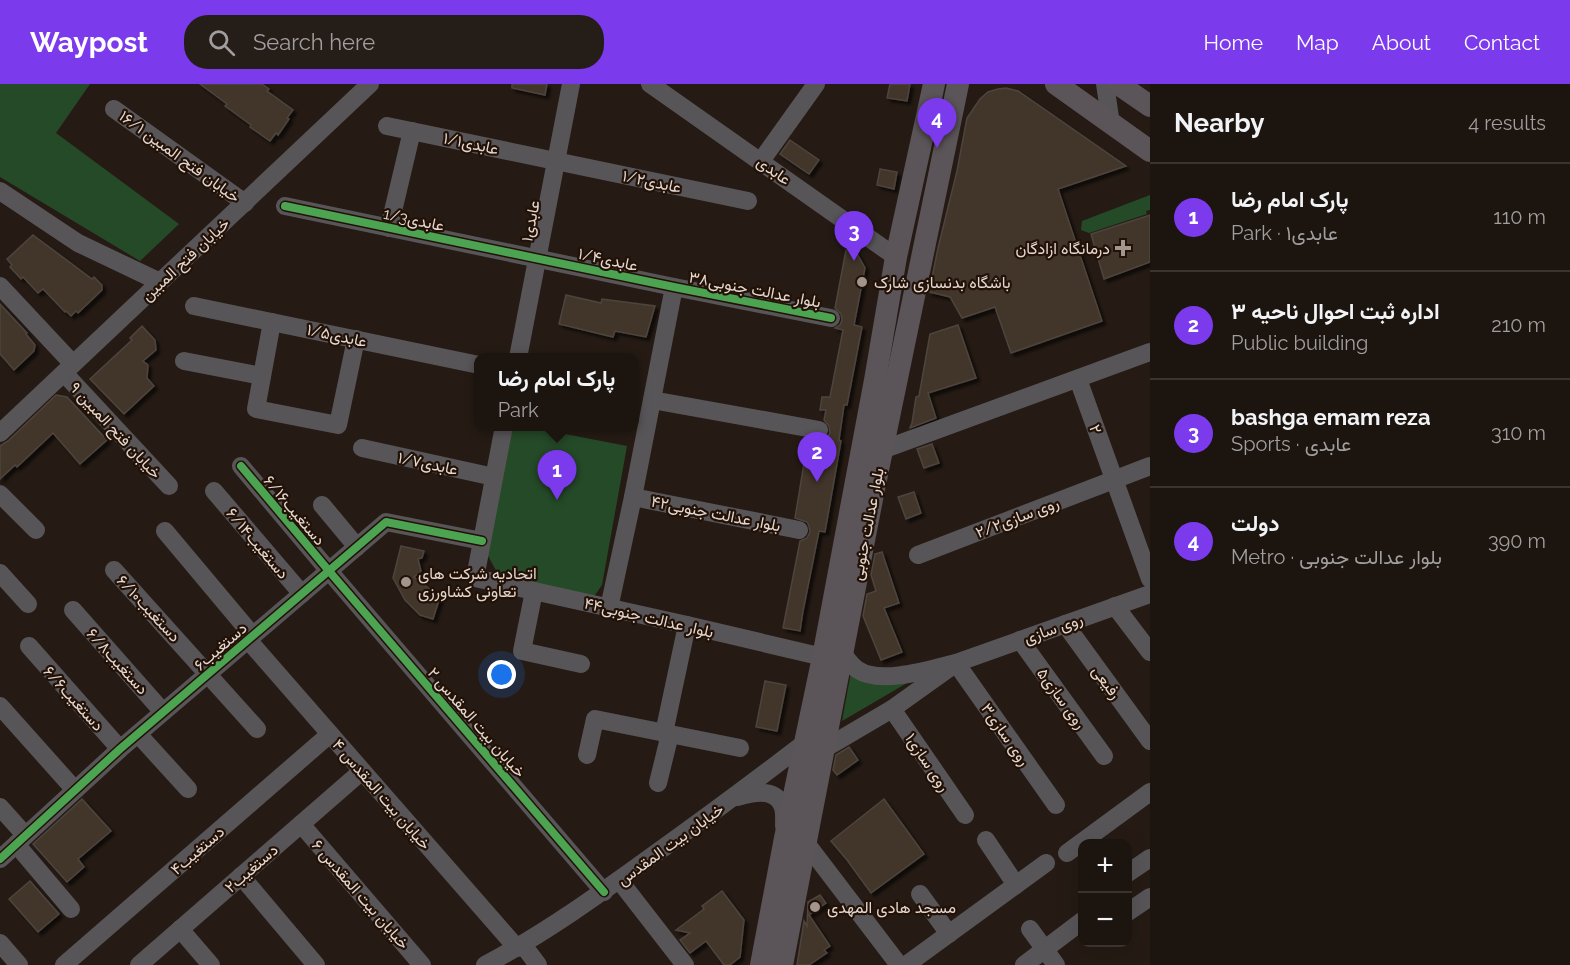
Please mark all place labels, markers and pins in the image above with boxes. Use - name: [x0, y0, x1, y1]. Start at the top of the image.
- pin: 4: [918, 98, 956, 148]
- pin: 3: [834, 212, 874, 261]
- place label: درمانگاه ازادگان: [1016, 239, 1110, 259]
- marker: درمانگاه ازادگان: [1114, 239, 1132, 257]
- place label: باشگاه بدنسازی شارک: [874, 273, 1011, 293]
- marker: باشگاه بدنسازی شارک: [855, 275, 869, 289]
- pin: 2: [798, 432, 836, 482]
- pin: 1: [538, 450, 576, 500]
- place label: اتحادیه شرکت های تعاونی کشاورزی: [418, 564, 537, 602]
- marker: اتحادیه شرکت های تعاونی کشاورزی: [399, 575, 413, 589]
- place label: مسجد هادی المهدی: [827, 898, 956, 918]
- marker: مسجد هادی المهدی: [808, 900, 822, 914]

